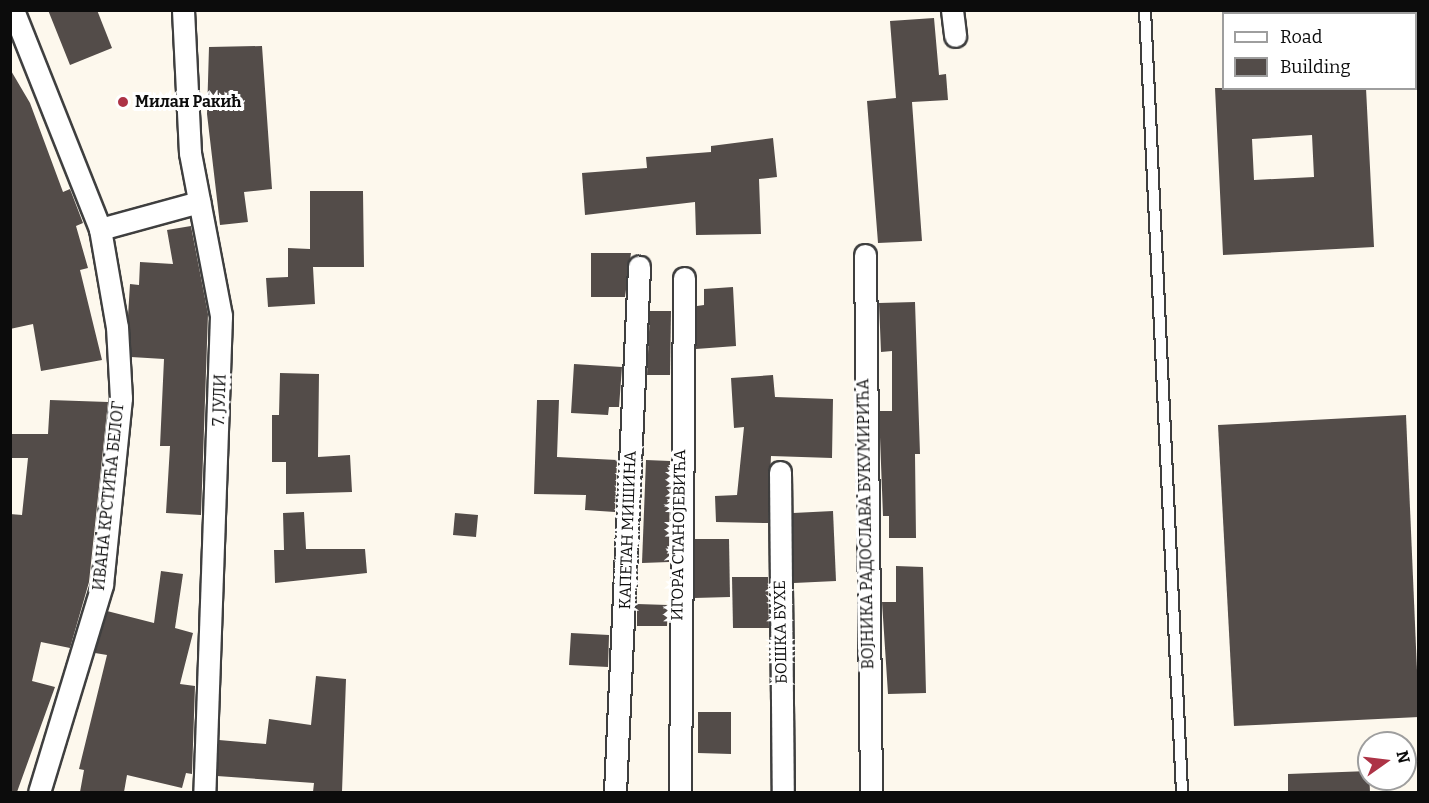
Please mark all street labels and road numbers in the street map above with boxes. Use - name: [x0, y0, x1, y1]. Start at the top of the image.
- street label: 7. ЈУЛИ: [209, 374, 231, 426]
- street label: ВОЈНИКА РАДОСЛАВА БУКУМИРИЋА: [854, 378, 878, 670]
- street label: ИВАНА КРСТИЋА БЕЛОГ: [90, 400, 128, 592]
- street label: ИГОРА СТАНОЈЕВИЋА: [668, 449, 690, 621]
- street label: КАПЕТАН МИШИНА: [616, 450, 640, 610]
- street label: БОШКА БУХЕ: [770, 580, 792, 684]

